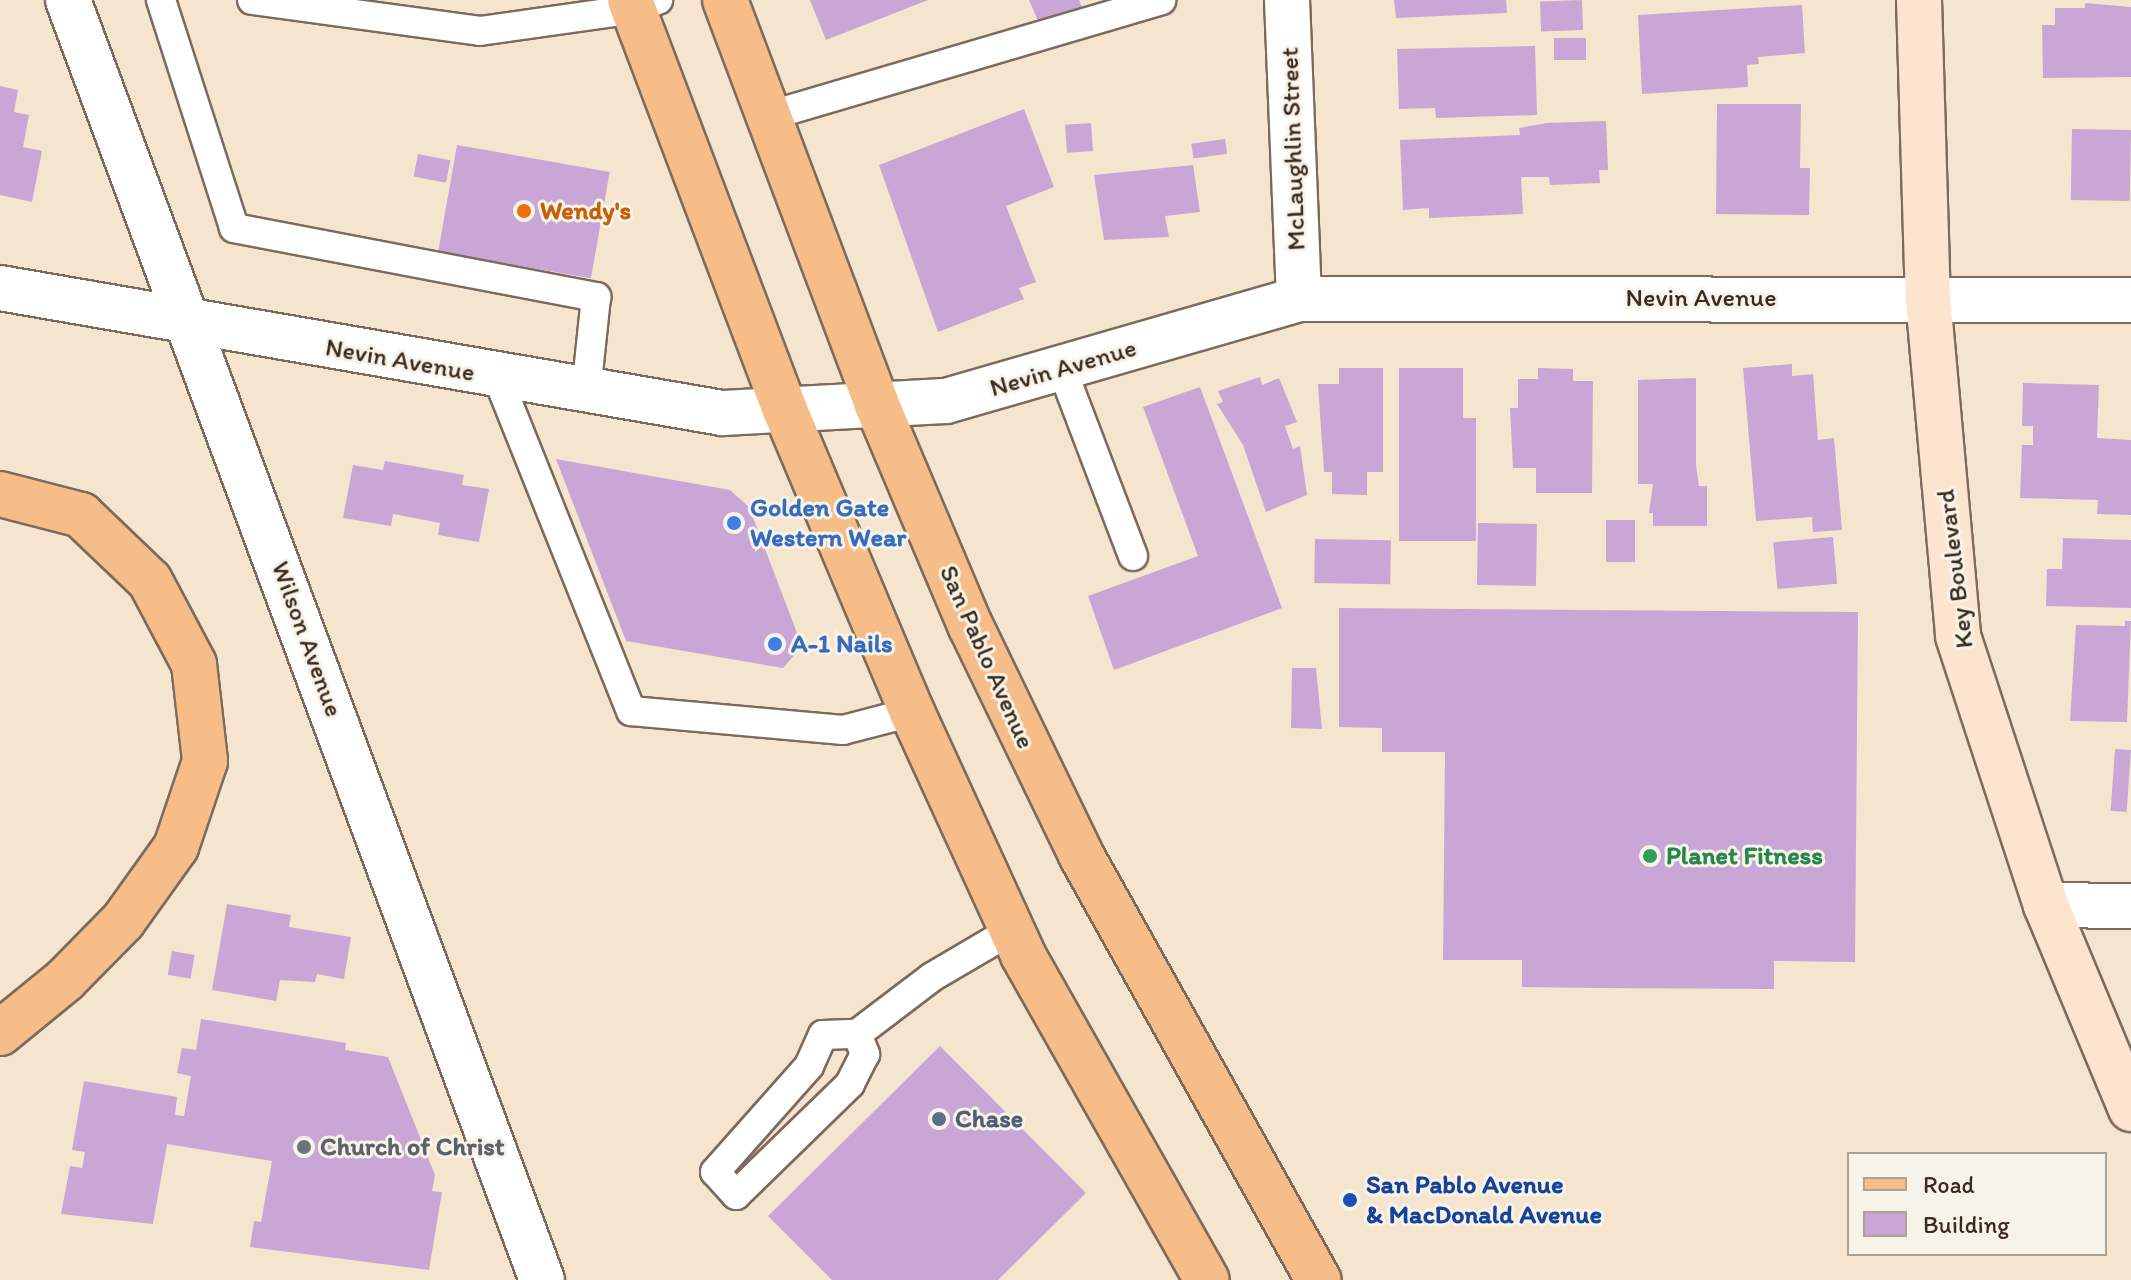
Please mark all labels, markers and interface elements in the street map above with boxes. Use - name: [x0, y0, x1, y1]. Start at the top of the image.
- street label: McLaughlin Street: [1274, 47, 1312, 251]
- place label: Wendy's: [540, 195, 631, 227]
- marker: Wendy's: [515, 202, 533, 220]
- street label: Nevin Avenue: [1626, 282, 1776, 314]
- street label: Nevin Avenue: [324, 332, 476, 388]
- street label: Nevin Avenue: [987, 332, 1139, 404]
- street label: Key Boulevard: [1930, 487, 1980, 651]
- place label: Golden Gate Western Wear: [750, 492, 905, 554]
- marker: Golden Gate Western Wear: [725, 514, 743, 532]
- street label: Wilson Avenue: [264, 557, 350, 721]
- street label: San Pablo Avenue: [933, 560, 1041, 754]
- place label: A-1 Nails: [791, 628, 893, 660]
- marker: A-1 Nails: [766, 635, 784, 653]
- place label: Planet Fitness: [1666, 840, 1823, 872]
- marker: Planet Fitness: [1641, 847, 1659, 865]
- place label: Chase: [955, 1103, 1023, 1135]
- marker: Chase: [930, 1110, 948, 1128]
- place label: Church of Christ: [320, 1131, 504, 1163]
- marker: Church of Christ: [295, 1138, 313, 1156]
- legend: [1847, 1152, 2107, 1256]
- place label: San Pablo Avenue & MacDonald Avenue: [1366, 1169, 1601, 1230]
- text: Road: [1923, 1170, 1975, 1199]
- marker: San Pablo Avenue & MacDonald Avenue: [1341, 1191, 1359, 1209]
- text: Building: [1923, 1210, 2010, 1239]

